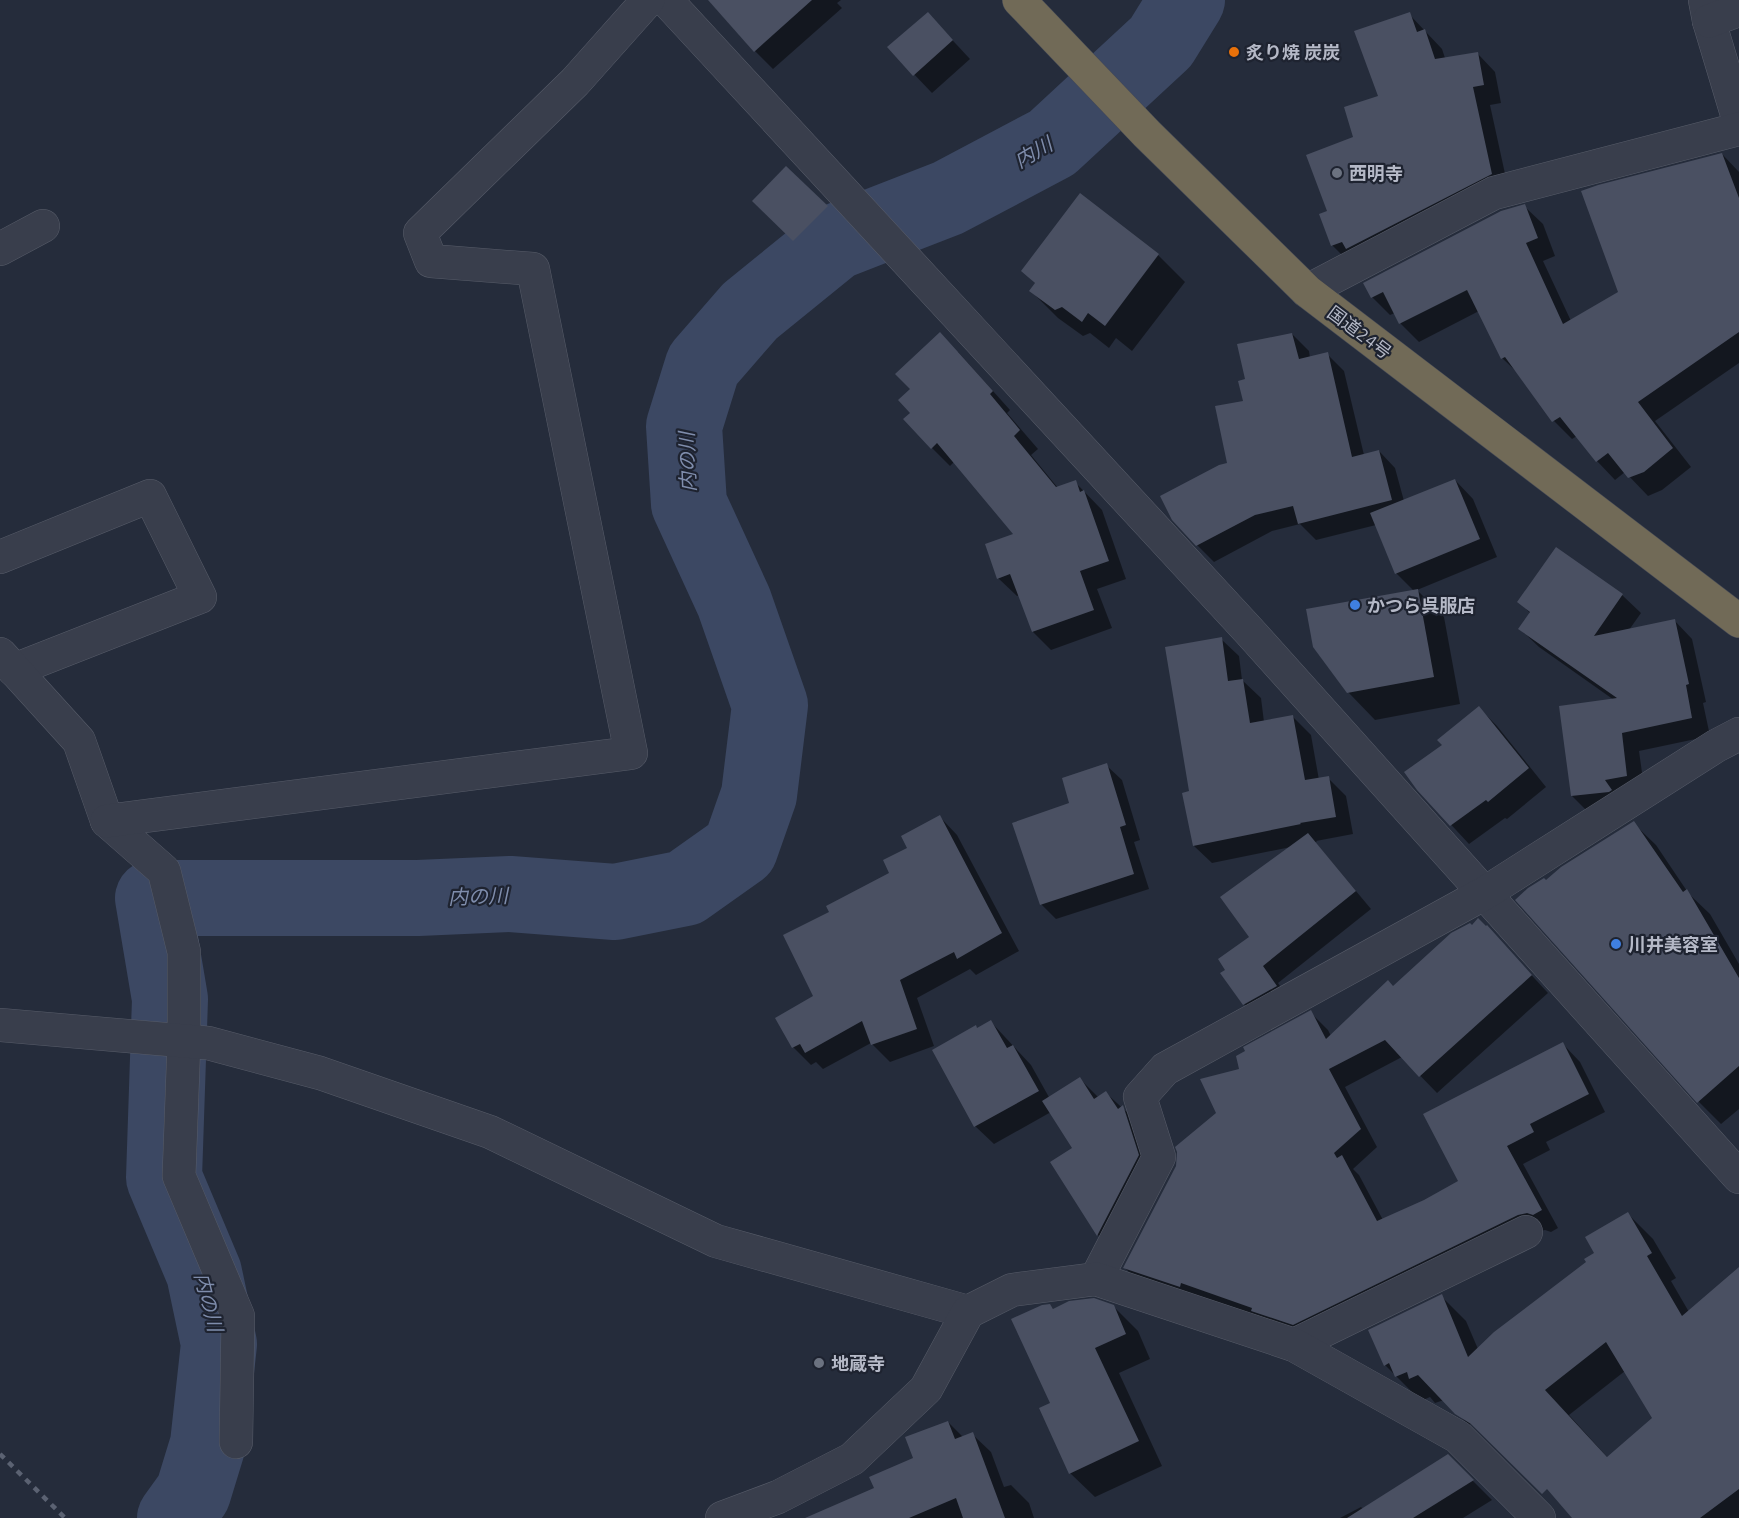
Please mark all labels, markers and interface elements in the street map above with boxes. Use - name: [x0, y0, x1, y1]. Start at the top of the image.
- place label: 炙り焼 炭炭: [1246, 42, 1340, 62]
- marker: 炙り焼 炭炭: [1227, 45, 1241, 59]
- water label: 内川: [1010, 131, 1058, 172]
- place label: 西明寺: [1349, 163, 1403, 183]
- marker: 西明寺: [1330, 166, 1344, 180]
- street label: 国道24号: [1324, 302, 1396, 362]
- water label: 内の川: [674, 430, 700, 492]
- place label: かつら呉服店: [1367, 595, 1475, 615]
- marker: かつら呉服店: [1348, 598, 1362, 612]
- water label: 内の川: [448, 883, 510, 909]
- place label: 川井美容室: [1628, 934, 1718, 954]
- marker: 川井美容室: [1609, 937, 1623, 951]
- water label: 内の川: [191, 1270, 228, 1336]
- place label: 地蔵寺: [831, 1353, 885, 1373]
- marker: 地蔵寺: [812, 1356, 826, 1370]

